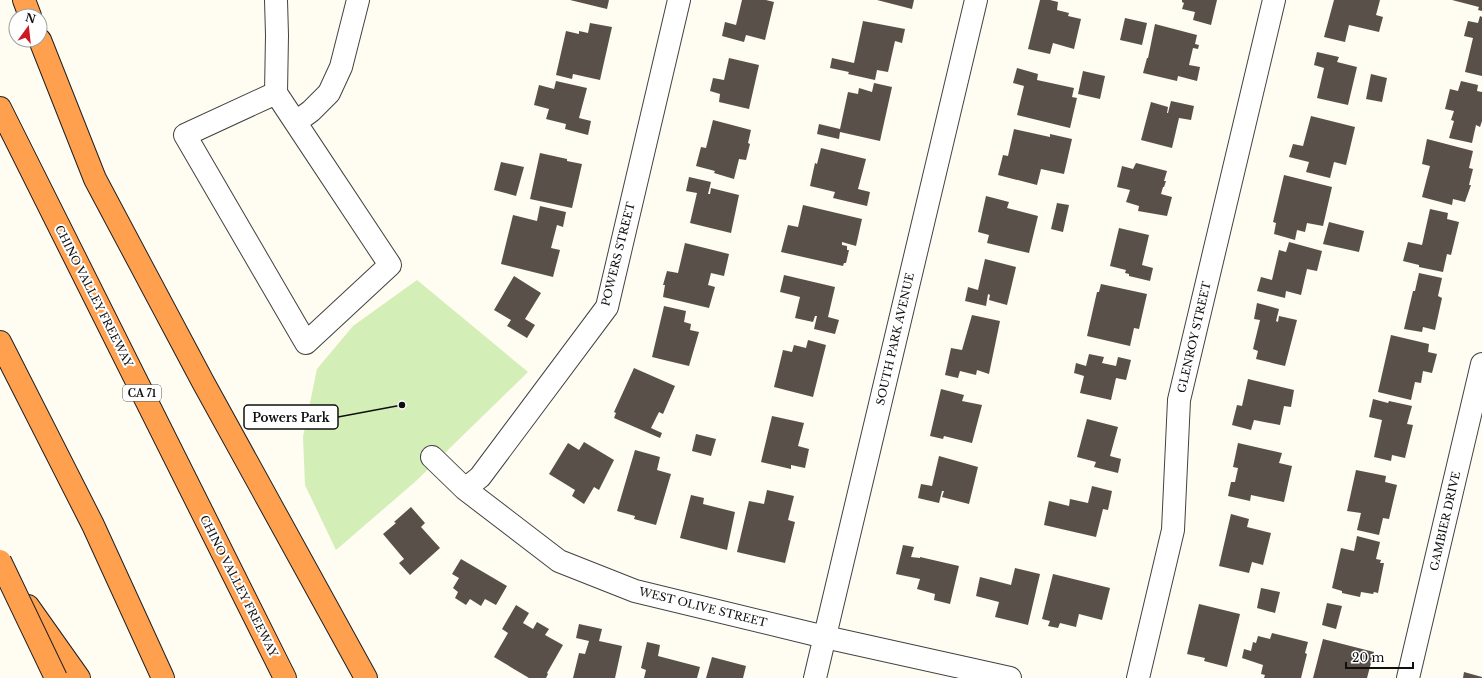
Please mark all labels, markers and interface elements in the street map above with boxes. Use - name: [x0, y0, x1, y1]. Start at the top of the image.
- north arrow: [8, 8, 48, 48]
- text: N: [24, 10, 38, 27]
- street label: POWERS STREET: [598, 200, 638, 308]
- street label: CHINO VALLEY FREEWAY: [52, 223, 136, 370]
- street label: SOUTH PARK AVENUE: [873, 271, 917, 407]
- street label: GLENROY STREET: [1174, 280, 1214, 394]
- road number: CA 71: [123, 385, 161, 401]
- callout: Powers Park: [244, 405, 338, 429]
- text: Powers Park: [252, 410, 331, 425]
- street label: GAMBIER DRIVE: [1427, 470, 1463, 572]
- street label: CHINO VALLEY FREEWAY: [197, 513, 281, 660]
- street label: WEST OLIVE STREET: [637, 584, 769, 630]
- scale bar: [1346, 644, 1413, 670]
- text: 20 m: [1352, 650, 1384, 665]

